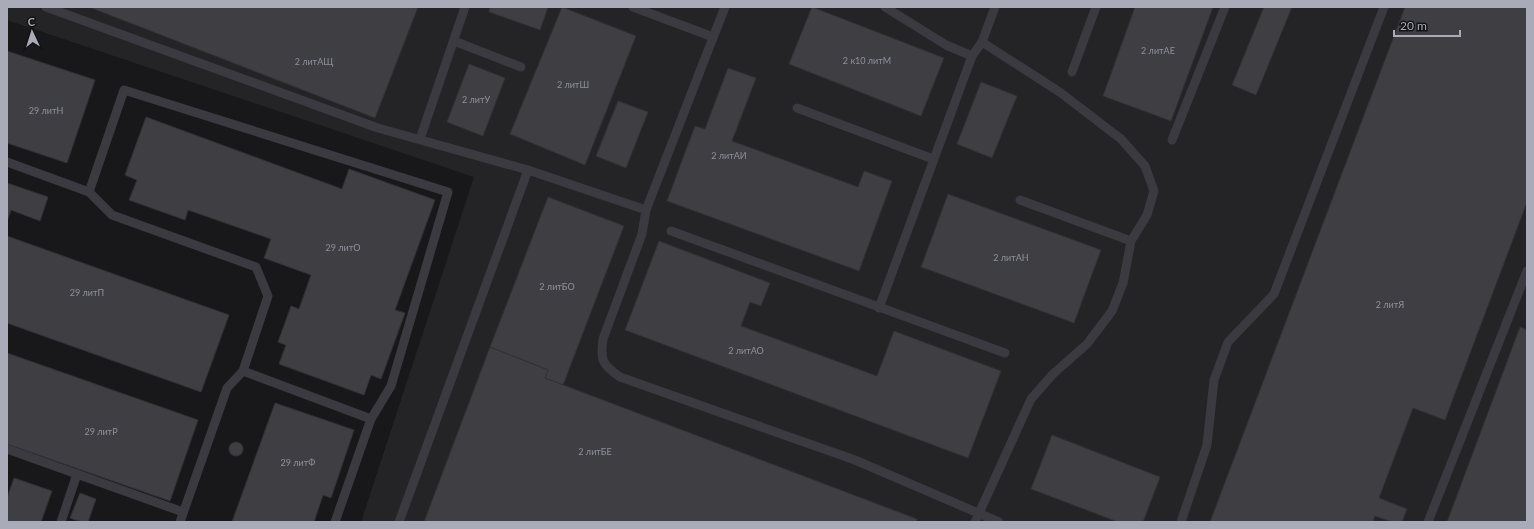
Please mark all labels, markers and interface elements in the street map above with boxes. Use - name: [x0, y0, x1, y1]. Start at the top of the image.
- north arrow: [12, 12, 52, 52]
- scale bar: [1394, 12, 1460, 38]
- text: С: [27, 15, 36, 28]
- text: 20 m: [1400, 18, 1427, 33]
- house number: 2 литАЕ: [1141, 45, 1175, 56]
- house number: 2 к10 литМ: [843, 55, 891, 66]
- house number: 2 литАЩ: [295, 56, 333, 67]
- house number: 2 литШ: [557, 79, 589, 90]
- house number: 2 литУ: [462, 94, 490, 105]
- house number: 29 литН: [29, 105, 63, 116]
- house number: 2 литАИ: [711, 150, 747, 161]
- house number: 29 литО: [326, 242, 360, 253]
- house number: 2 литАН: [993, 252, 1029, 263]
- house number: 2 литБО: [539, 281, 575, 292]
- house number: 29 литП: [70, 287, 104, 298]
- house number: 2 литЯ: [1376, 299, 1404, 310]
- house number: 2 литАО: [728, 345, 764, 356]
- house number: 29 литР: [84, 426, 118, 437]
- house number: 2 литБЕ: [578, 446, 612, 457]
- house number: 29 литФ: [281, 457, 315, 468]

